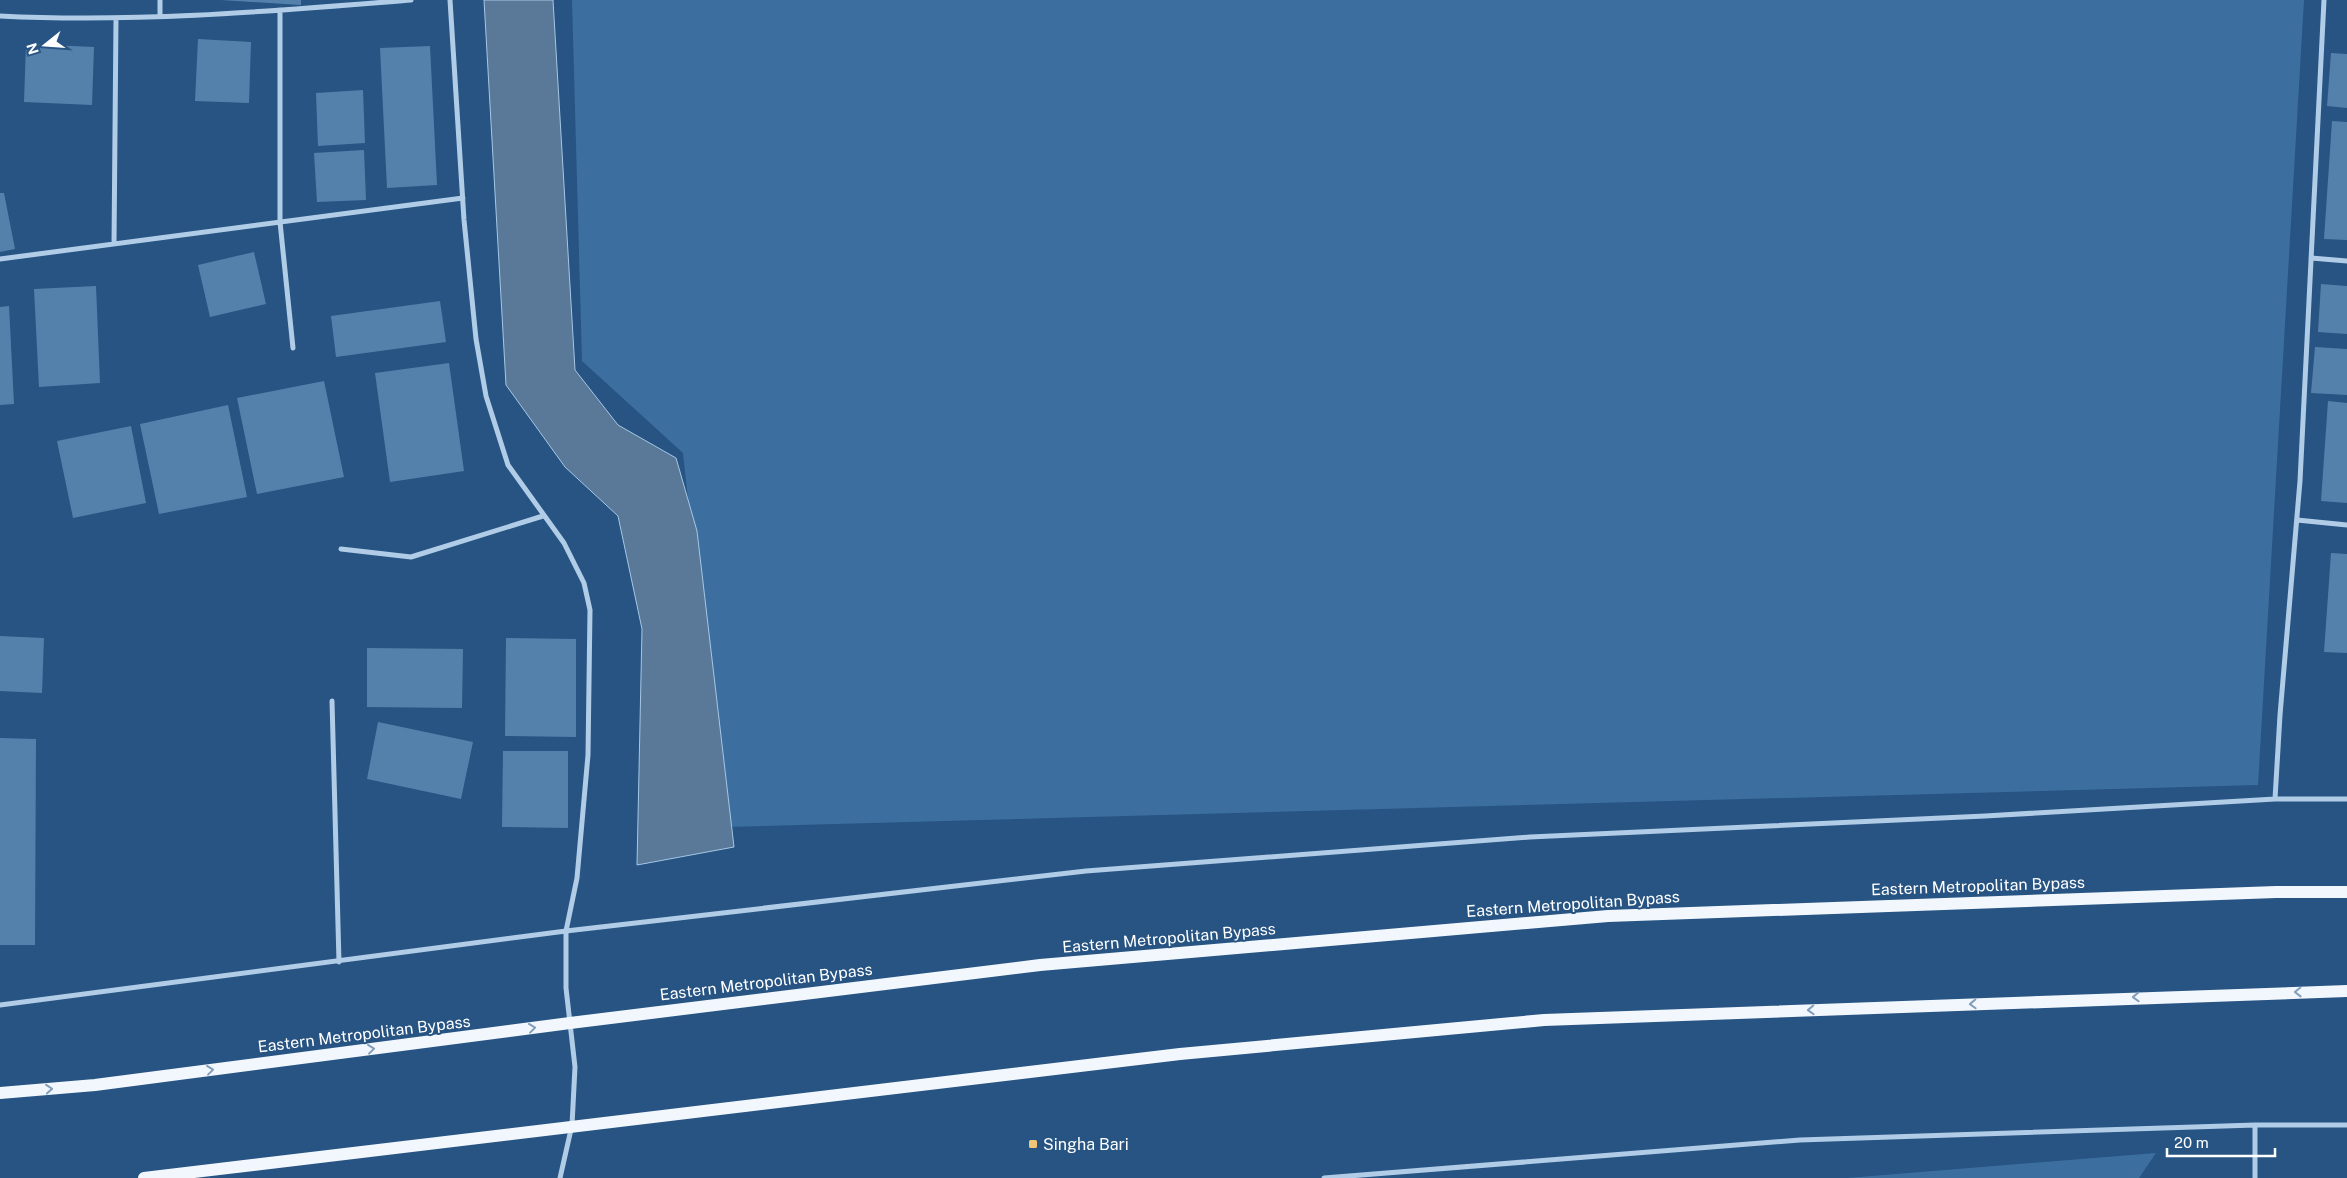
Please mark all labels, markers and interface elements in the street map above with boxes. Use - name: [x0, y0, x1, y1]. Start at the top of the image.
- north arrow: [20, 20, 70, 70]
- text: N: [23, 41, 42, 56]
- street label: Eastern Metropolitan Bypass: [1871, 873, 2085, 899]
- street label: Eastern Metropolitan Bypass: [1466, 887, 1680, 921]
- street label: Eastern Metropolitan Bypass: [1062, 919, 1276, 957]
- street label: Eastern Metropolitan Bypass: [659, 960, 873, 1004]
- one-way arrow: [2294, 987, 2302, 997]
- one-way arrow: [2132, 992, 2140, 1003]
- one-way arrow: [1969, 998, 1977, 1009]
- one-way arrow: [1807, 1005, 1814, 1015]
- street label: Eastern Metropolitan Bypass: [257, 1012, 471, 1056]
- one-way arrow: [528, 1023, 536, 1034]
- one-way arrow: [367, 1044, 375, 1055]
- one-way arrow: [206, 1065, 214, 1076]
- one-way arrow: [45, 1084, 53, 1095]
- scale bar: [2167, 1126, 2274, 1158]
- text: 20 m: [2174, 1134, 2209, 1151]
- place label: Singha Bari: [1043, 1135, 1129, 1154]
- marker: Singha Bari: [1027, 1138, 1039, 1150]

